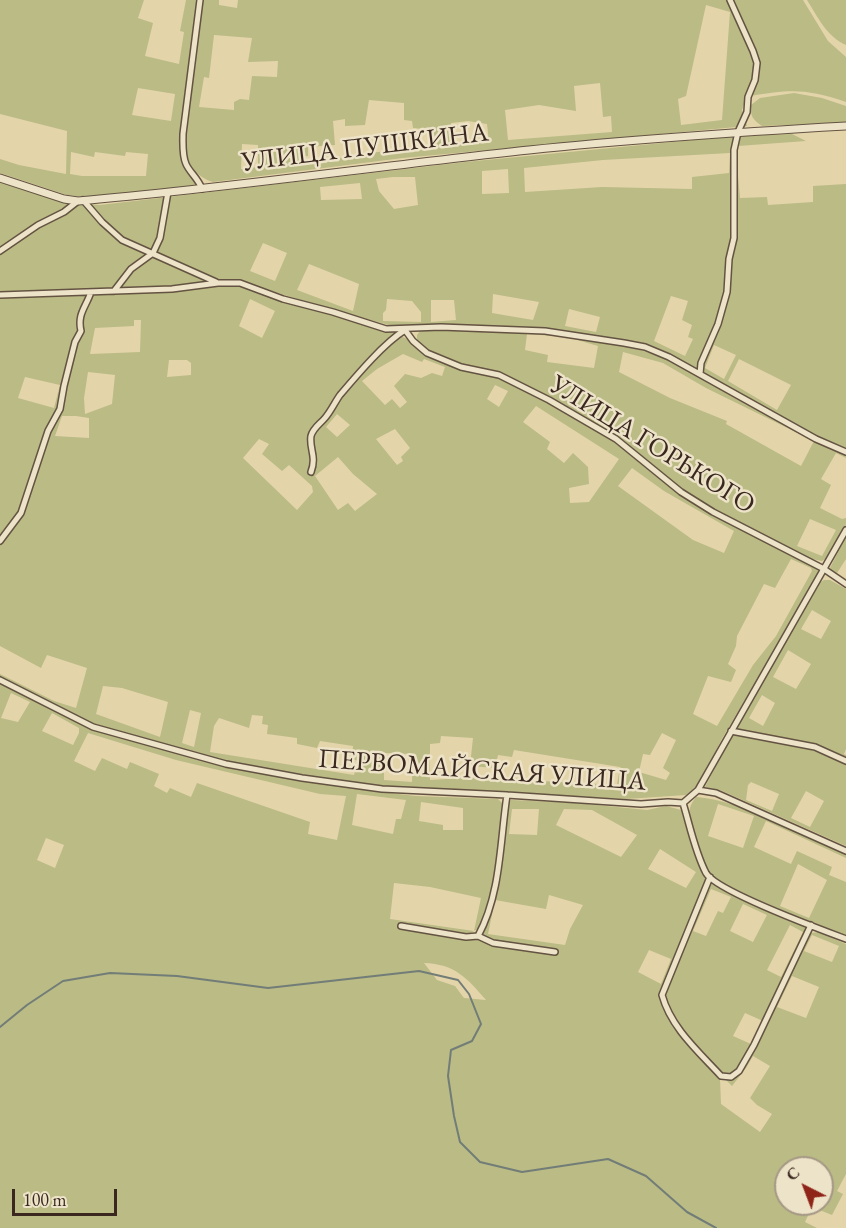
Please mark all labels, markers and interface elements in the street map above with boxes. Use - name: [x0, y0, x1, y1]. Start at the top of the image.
- street label: УЛИЦА ПУШКИНА: [240, 117, 490, 179]
- street label: УЛИЦА ГОРЬКОГО: [543, 369, 761, 521]
- street label: ПЕРВОМАЙСКАЯ УЛИЦА: [317, 743, 647, 799]
- north arrow: [774, 1156, 834, 1216]
- text: С: [782, 1162, 804, 1185]
- scale bar: [15, 1177, 120, 1215]
- text: 100 m: [23, 1188, 67, 1211]

